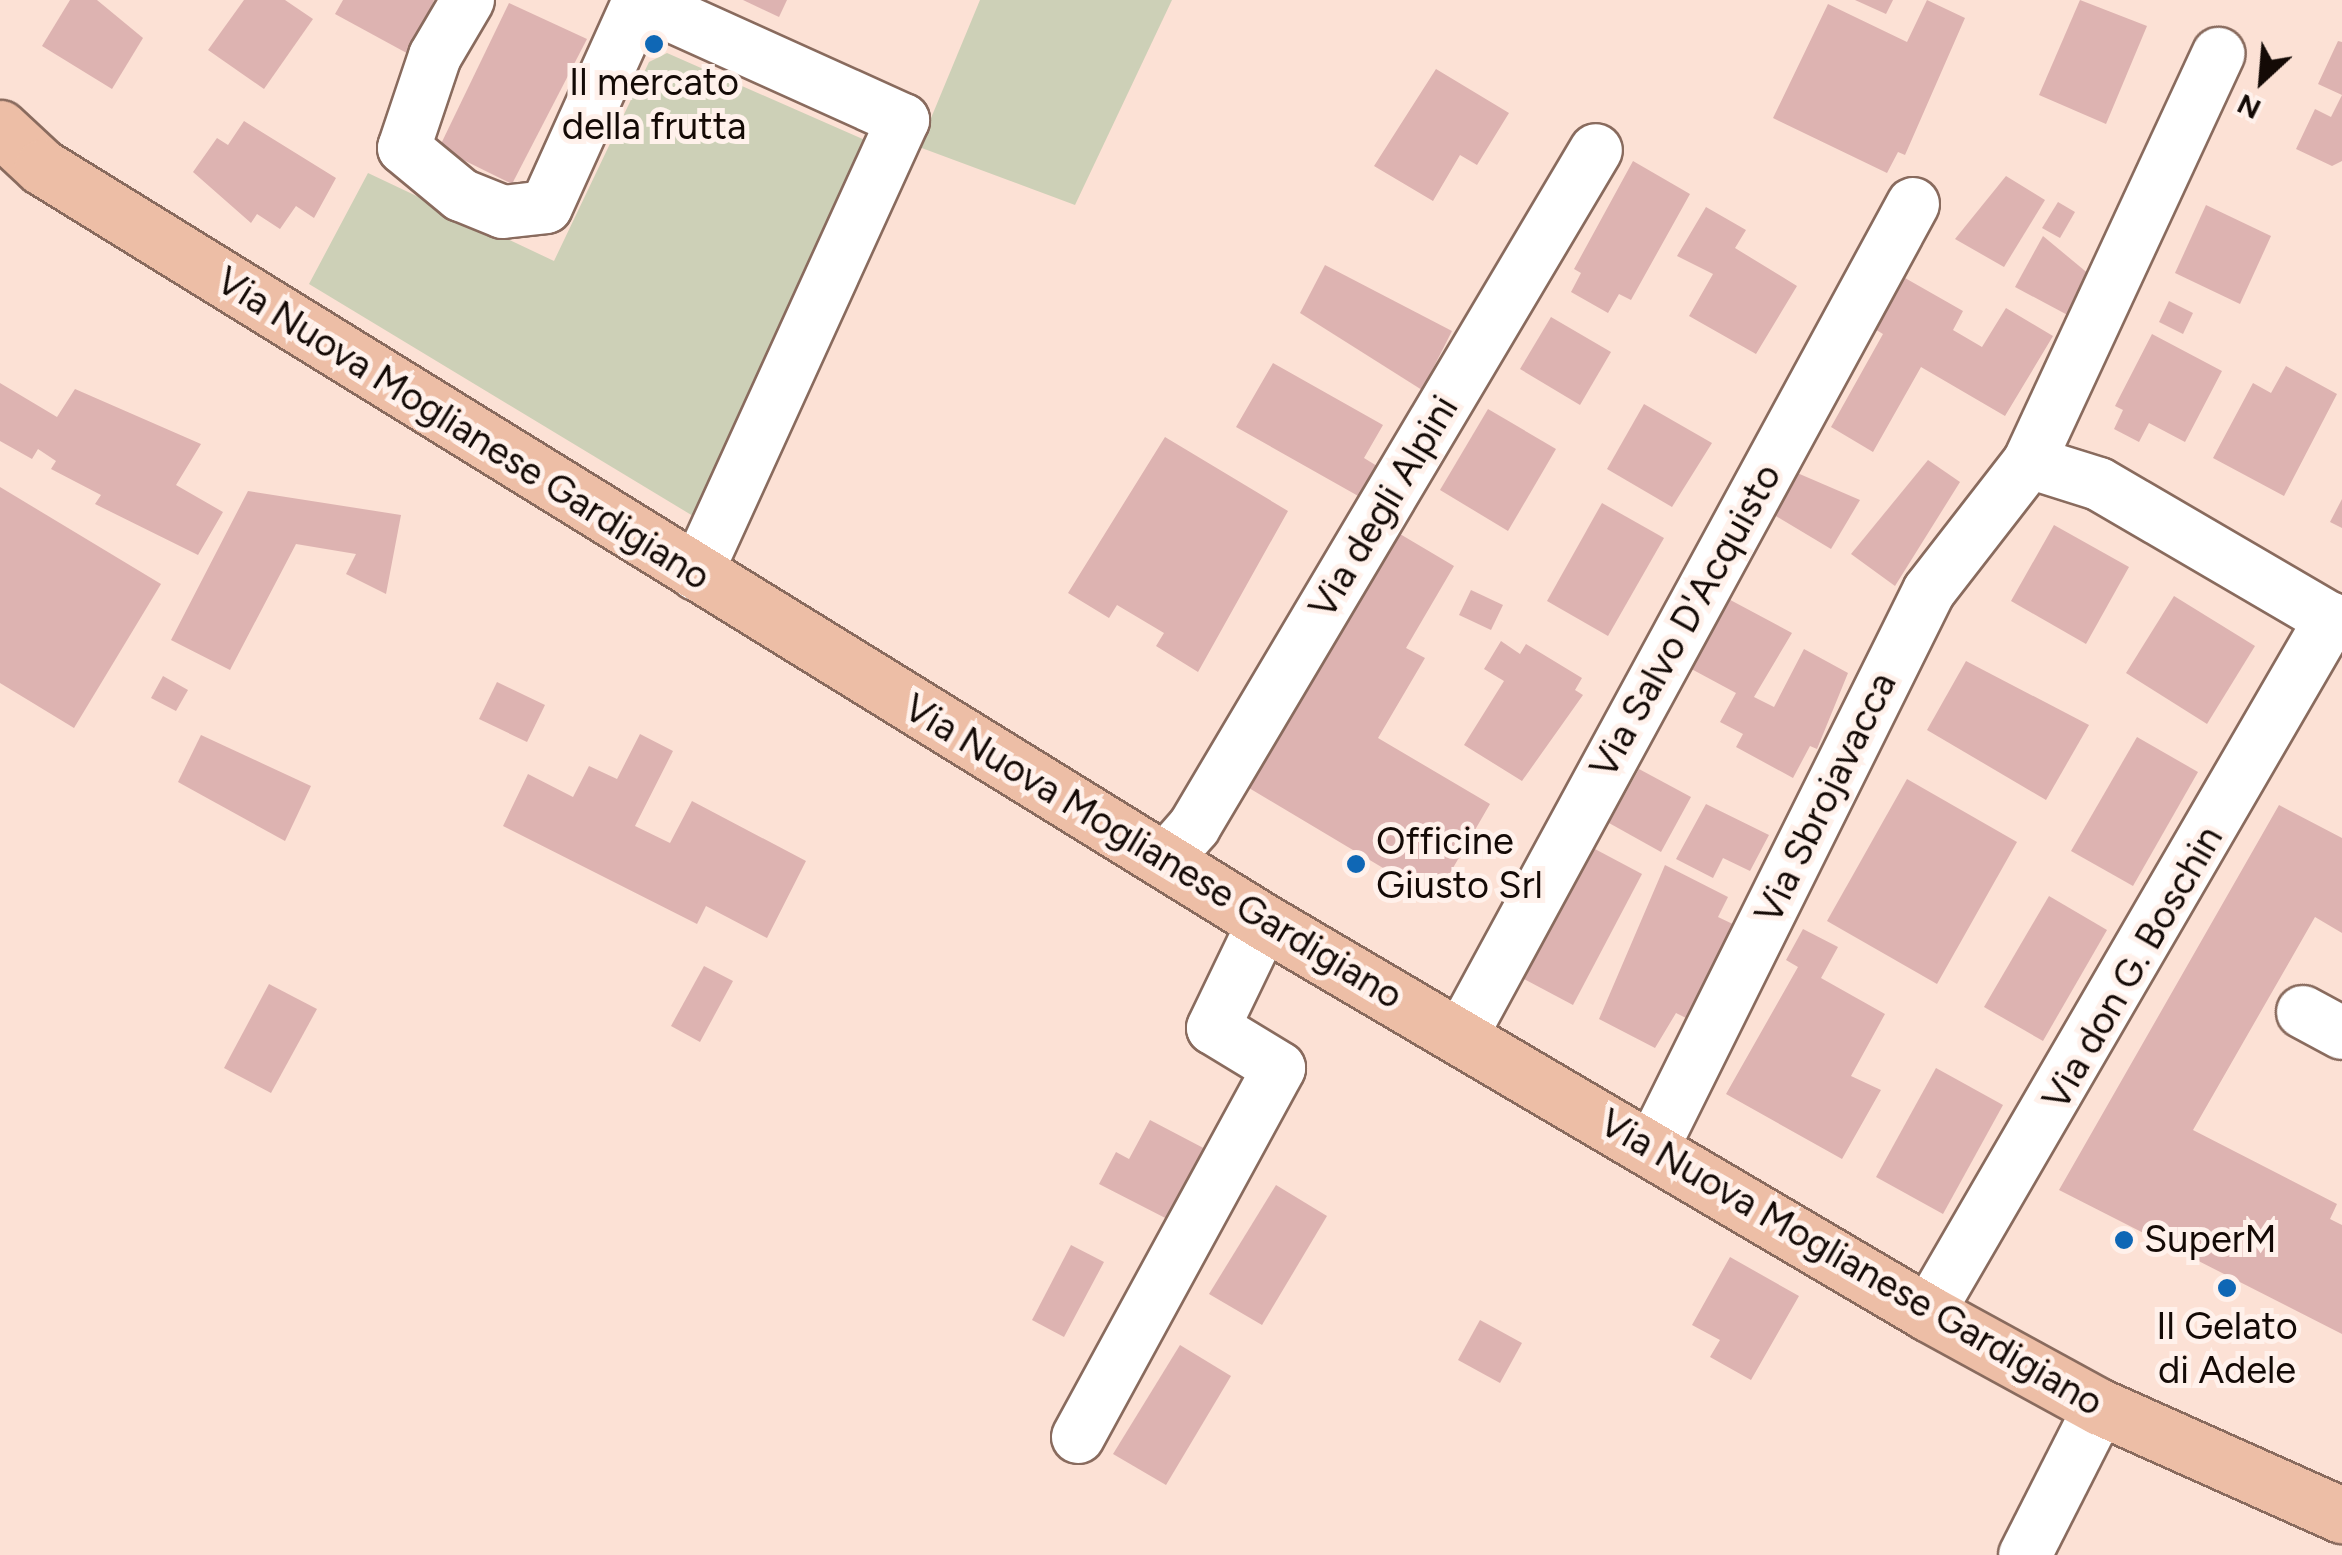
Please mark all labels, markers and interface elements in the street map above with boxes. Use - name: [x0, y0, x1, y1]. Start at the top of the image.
- north arrow: [2212, 30, 2312, 130]
- marker: Il mercato della frutta: [643, 33, 665, 55]
- place label: Il mercato della frutta: [562, 60, 746, 150]
- text: N: [2232, 87, 2266, 127]
- street label: Via Nuova Moglianese Gardigiano: [208, 258, 718, 600]
- street label: Via degli Alpini: [1300, 388, 1468, 626]
- street label: Via Salvo D'Acquisto: [1581, 456, 1791, 786]
- street label: Via Sbrojavacca: [1746, 665, 1906, 931]
- street label: Via Nuova Moglianese Gardigiano: [896, 685, 1410, 1019]
- street label: Via don G. Boschin: [2033, 818, 2233, 1118]
- place label: Officine Giusto Srl: [1376, 819, 1543, 908]
- marker: Officine Giusto Srl: [1345, 853, 1367, 875]
- street label: Via Nuova Moglianese Gardigiano: [1592, 1100, 2110, 1426]
- place label: SuperM: [2144, 1217, 2277, 1263]
- marker: SuperM: [2113, 1229, 2135, 1251]
- marker: Il Gelato di Adele: [2216, 1277, 2238, 1299]
- place label: Il Gelato di Adele: [2156, 1304, 2298, 1394]

